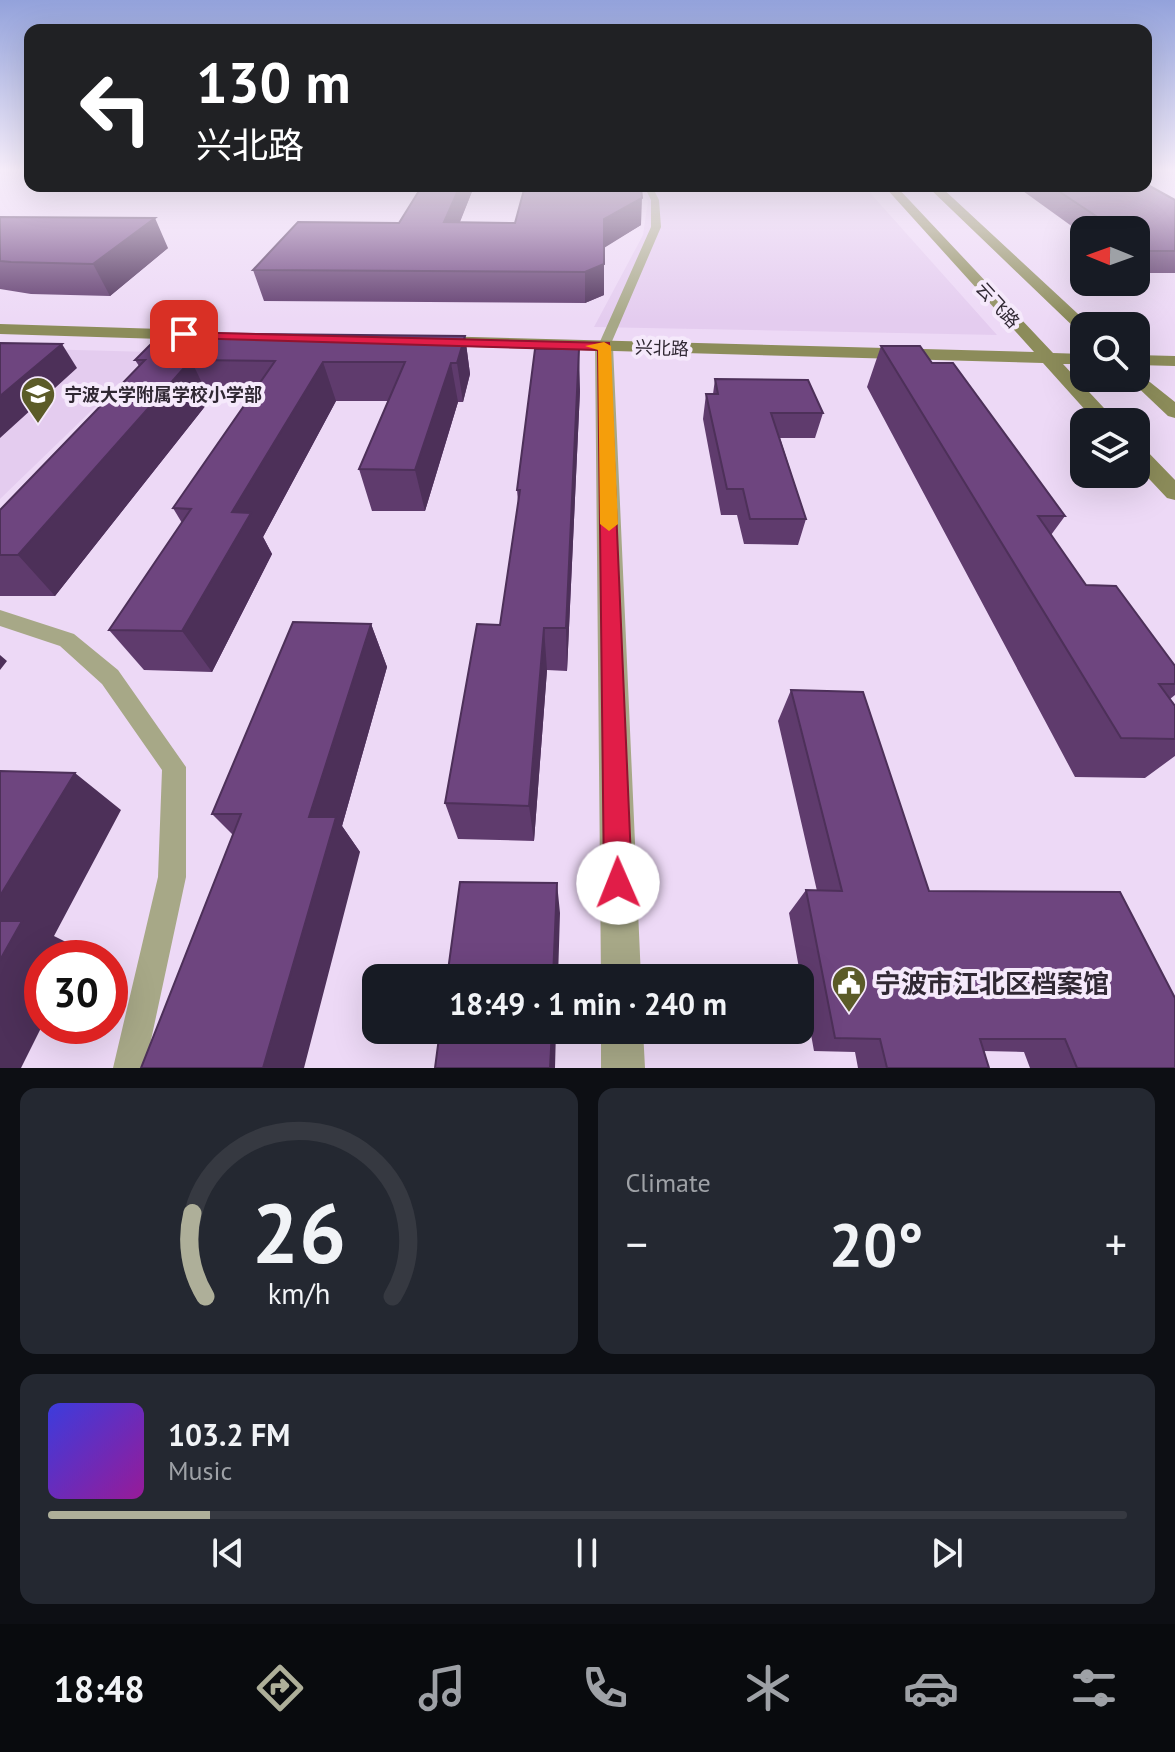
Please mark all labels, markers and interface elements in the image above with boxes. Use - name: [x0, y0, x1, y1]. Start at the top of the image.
- text: 130 m: [196, 46, 351, 118]
- icon: left: [64, 56, 168, 160]
- text: 兴北路: [196, 121, 304, 168]
- north arrow: [1070, 216, 1150, 296]
- map controls: [1070, 216, 1150, 488]
- street label: 云飞路: [971, 277, 1025, 333]
- pin: [150, 300, 218, 368]
- icon: arrive: [162, 312, 206, 356]
- button: search: [1070, 312, 1150, 392]
- street label: 兴北路: [635, 336, 689, 360]
- school or university icon: 宁波大学附属学校小学部: [19, 375, 57, 425]
- place label: 宁波大学附属学校小学部: [64, 383, 262, 406]
- button: layers: [1070, 408, 1150, 488]
- position arrow: [576, 841, 660, 925]
- speed limit sign: 30: [24, 940, 128, 1044]
- public building icon: 宁波市江北区档案馆: [830, 964, 868, 1014]
- place label: 宁波市江北区档案馆: [875, 967, 1109, 1000]
- text: 18:49 · 1 min · 240 m: [449, 984, 727, 1023]
- text: Climate: [626, 1166, 711, 1199]
- text: 26: [252, 1178, 346, 1286]
- text: 20°: [829, 1205, 923, 1283]
- text: −: [626, 1215, 648, 1272]
- text: +: [1105, 1215, 1127, 1272]
- text: km/h: [267, 1275, 330, 1312]
- text: 103.2 FM: [168, 1415, 290, 1454]
- text: Music: [168, 1454, 232, 1487]
- icon: previous: [206, 1531, 250, 1575]
- icon: pause: [565, 1531, 609, 1575]
- icon: next: [925, 1531, 969, 1575]
- icon: directions: [252, 1660, 308, 1716]
- icon: music: [414, 1660, 470, 1716]
- icon: phone: [577, 1660, 633, 1716]
- icon: climate: [740, 1660, 796, 1716]
- icon: car: [903, 1660, 959, 1716]
- icon: filters: [1066, 1660, 1122, 1716]
- text: 18:48: [53, 1665, 145, 1712]

